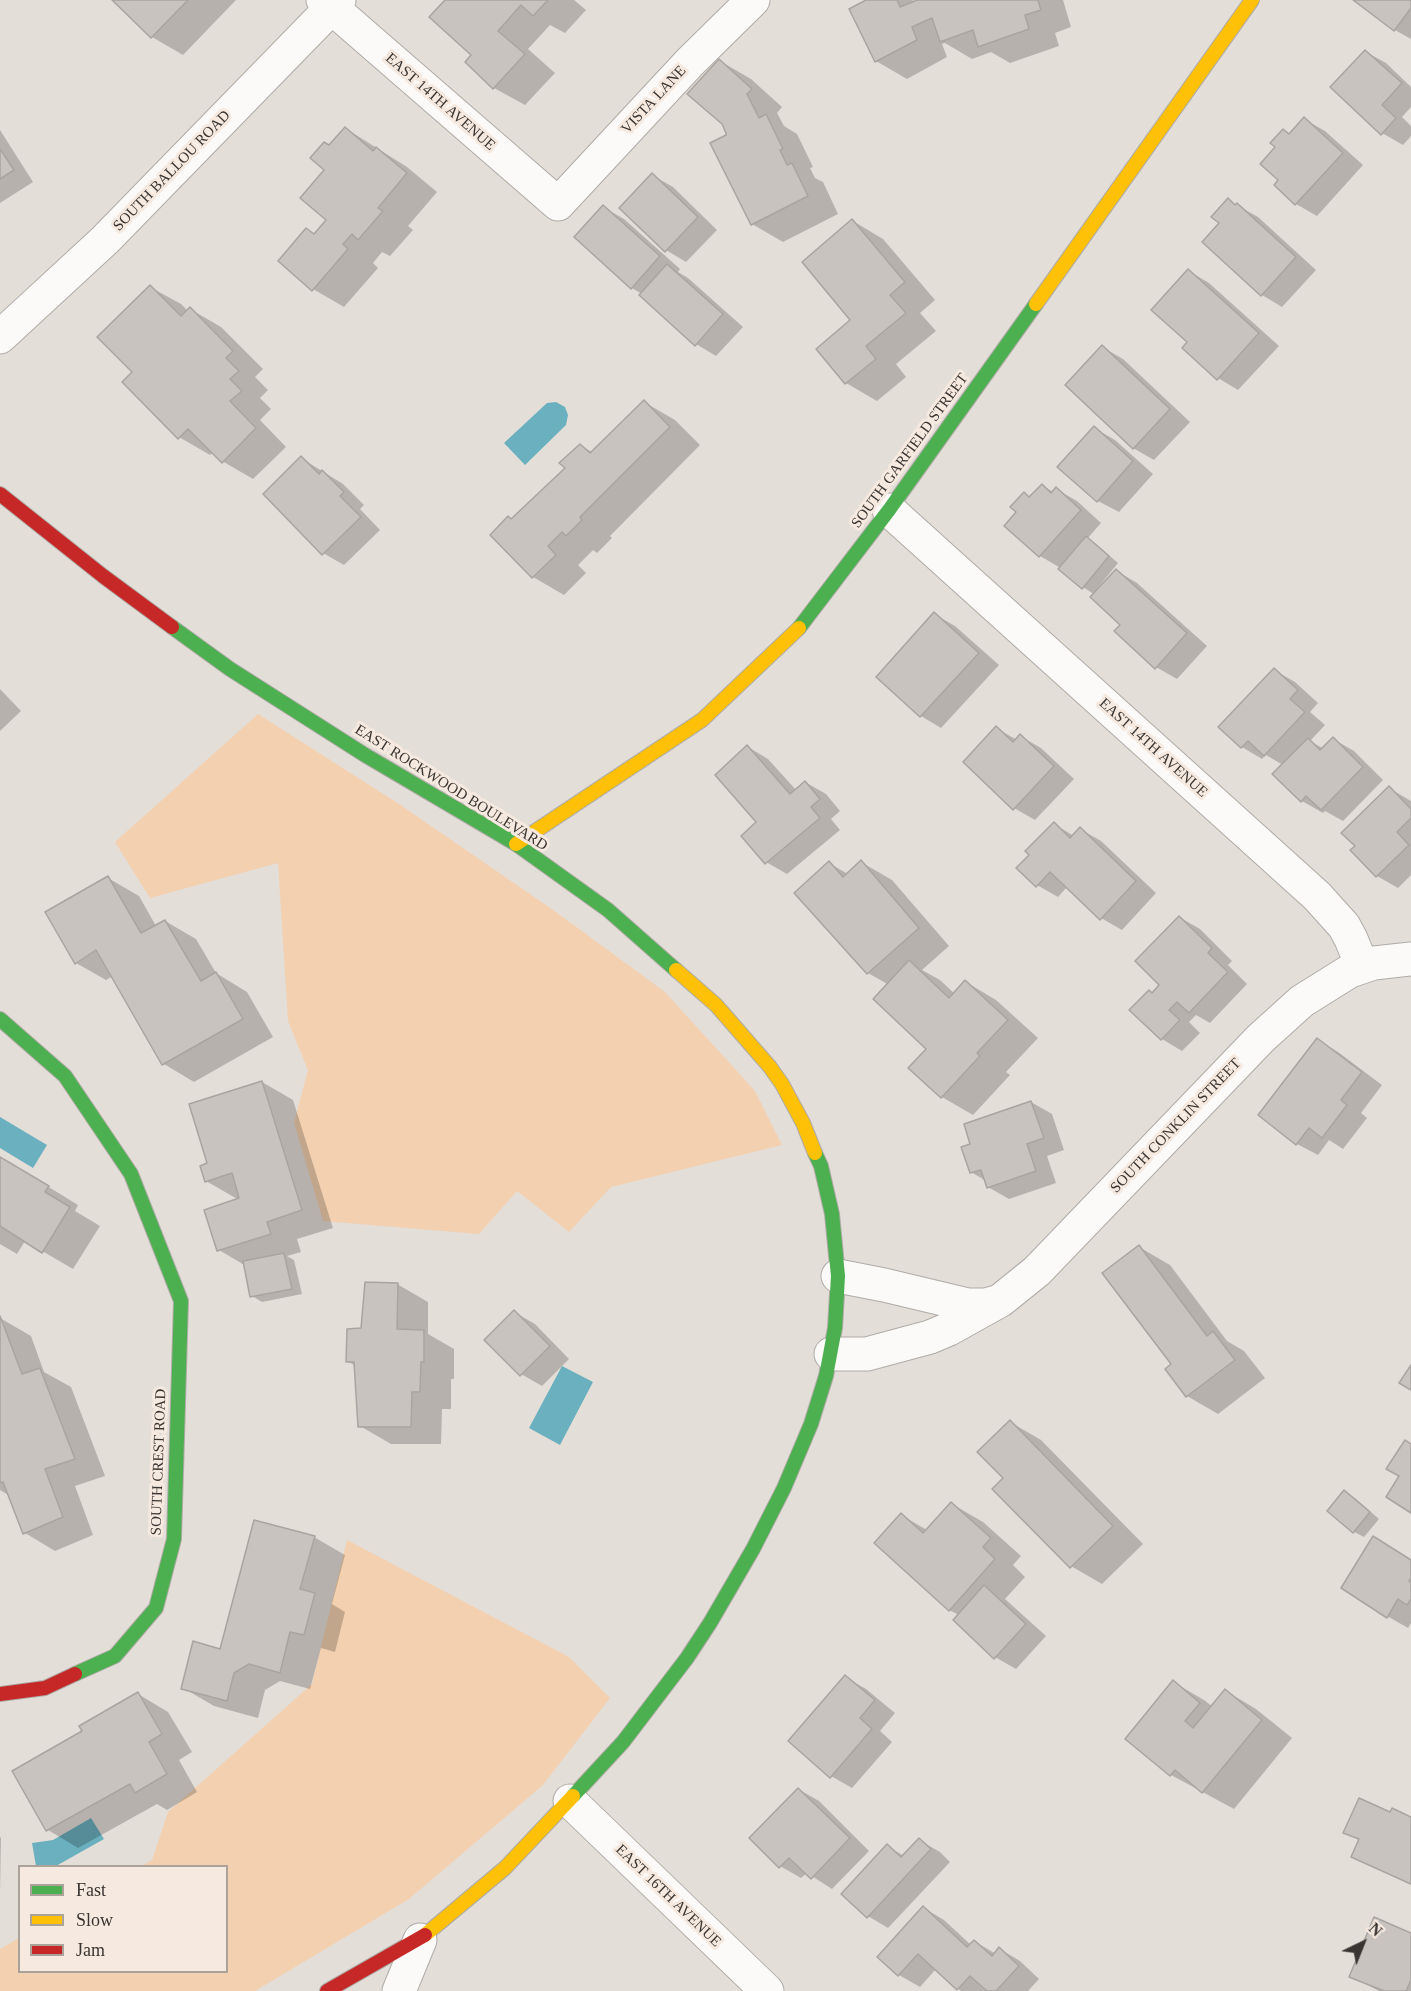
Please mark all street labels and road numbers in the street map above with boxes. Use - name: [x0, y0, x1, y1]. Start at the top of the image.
- street label: EAST 14TH AVENUE: [381, 49, 499, 155]
- street label: VISTA LANE: [618, 62, 690, 138]
- street label: SOUTH BALLOU ROAD: [110, 107, 234, 235]
- street label: SOUTH GARFIELD STREET: [848, 370, 972, 532]
- street label: EAST 14TH AVENUE: [1095, 695, 1211, 801]
- street label: EAST ROCKWOOD BOULEVARD: [351, 721, 551, 855]
- street label: SOUTH CONKLIN STREET: [1107, 1055, 1245, 1197]
- street label: SOUTH CREST ROAD: [147, 1388, 171, 1536]
- street label: EAST 16TH AVENUE: [611, 1841, 725, 1951]

